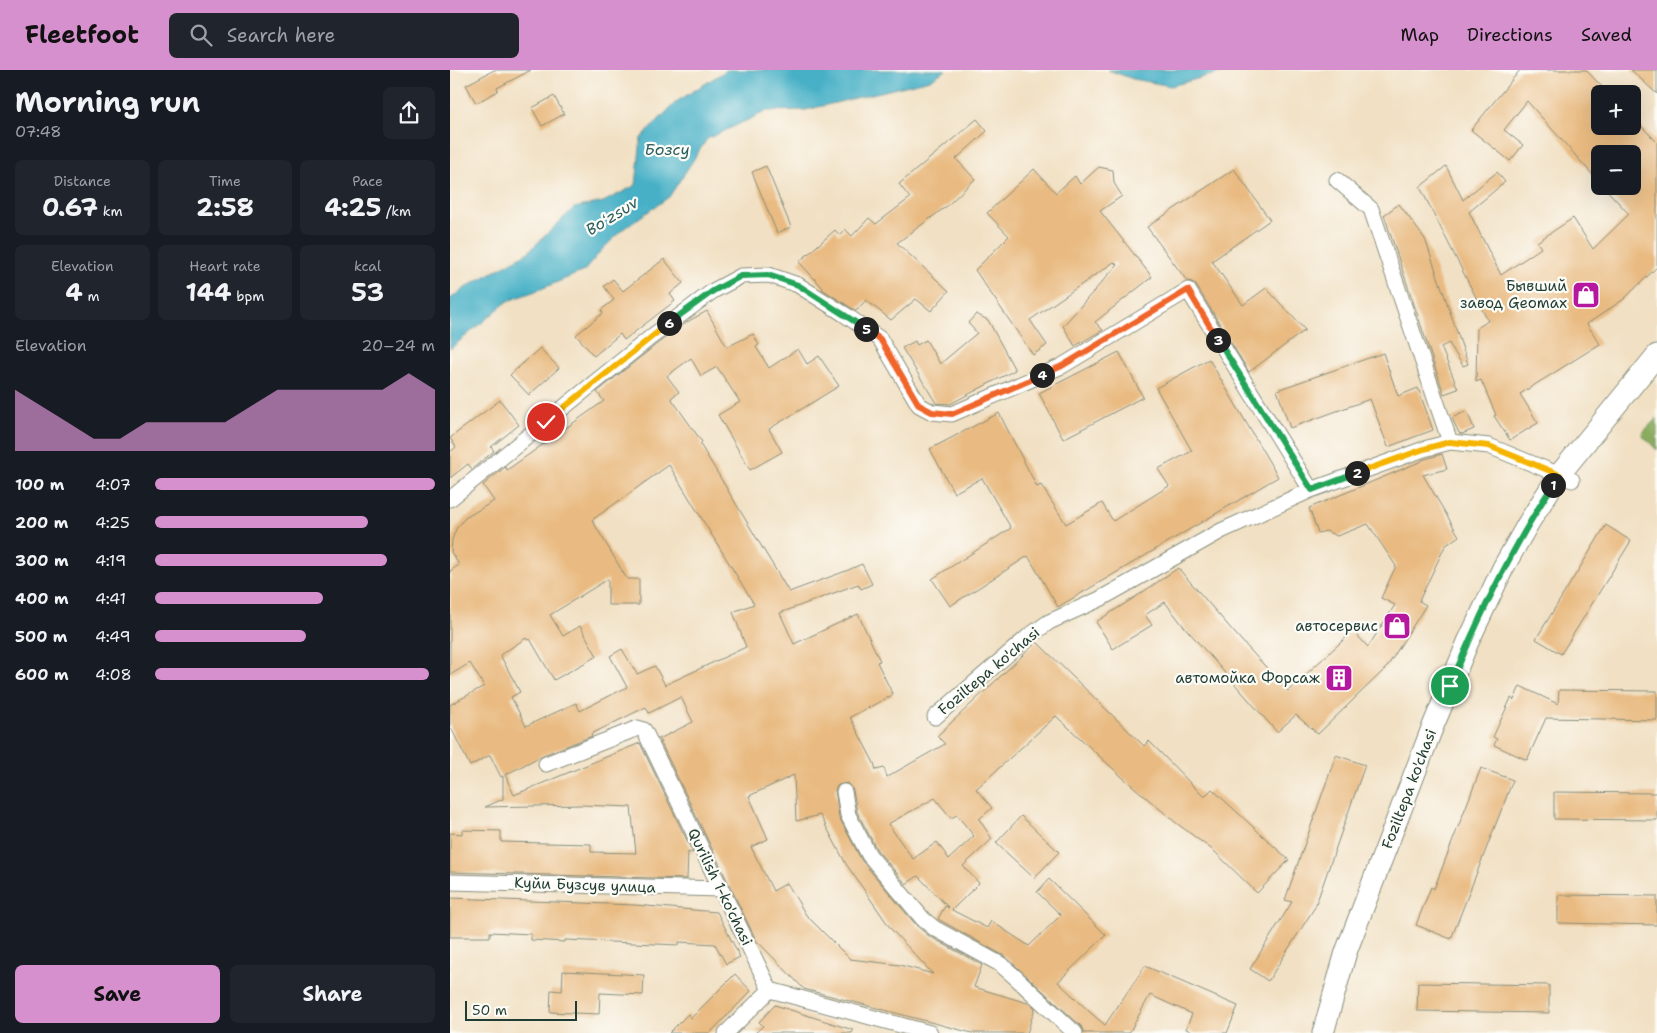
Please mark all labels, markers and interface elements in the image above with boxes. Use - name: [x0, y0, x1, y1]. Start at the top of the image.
- search box: [169, 13, 519, 58]
- text: Fleetfoot: [25, 19, 139, 51]
- icon: search: [187, 21, 215, 49]
- text: Search here: [227, 23, 335, 48]
- text: Map: [1401, 23, 1439, 47]
- text: Directions: [1467, 23, 1553, 47]
- text: Saved: [1581, 23, 1632, 47]
- text: Morning run: [15, 83, 200, 121]
- map controls: [1591, 85, 1641, 195]
- button: +: [1591, 85, 1641, 135]
- button: share: [383, 87, 435, 139]
- text: 07:48: [15, 121, 61, 142]
- water label: Бозсу: [644, 139, 690, 160]
- button: −: [1591, 145, 1641, 195]
- text: Distance: [54, 172, 111, 190]
- text: Time: [209, 172, 241, 190]
- text: Pace: [352, 172, 383, 190]
- text: 0.67: [42, 190, 98, 224]
- text: 2:58: [196, 190, 254, 224]
- text: 4:25: [324, 190, 381, 224]
- water label: Boʻzsuv: [582, 191, 643, 240]
- text: km: [98, 202, 123, 220]
- text: /km: [381, 202, 411, 220]
- text: Elevation: [51, 257, 114, 275]
- text: Heart rate: [189, 257, 261, 275]
- text: kcal: [354, 257, 381, 275]
- text: 4: [65, 275, 83, 309]
- text: 144: [186, 275, 231, 309]
- text: 53: [351, 275, 384, 309]
- place label: Бывший завод Geomax: [1460, 276, 1567, 313]
- shop icon: Бывший завод Geomax: [1571, 280, 1601, 310]
- text: m: [83, 287, 100, 305]
- text: bpm: [231, 287, 264, 305]
- pin: 6: [656, 310, 682, 336]
- text: 6: [665, 314, 674, 332]
- pin: 5: [854, 316, 878, 342]
- text: 5: [862, 320, 871, 338]
- pin: 3: [1206, 328, 1230, 352]
- text: 3: [1214, 331, 1223, 349]
- text: Elevation: [15, 335, 87, 356]
- text: 20–24 m: [361, 335, 435, 356]
- pin: 4: [1030, 362, 1054, 388]
- text: 4: [1038, 366, 1047, 384]
- pin: [525, 401, 567, 443]
- icon: check: [532, 408, 560, 436]
- pin: 2: [1344, 460, 1370, 486]
- text: 2: [1353, 464, 1362, 482]
- pin: 1: [1540, 472, 1566, 498]
- text: 100 m: [15, 474, 64, 495]
- text: 4:07: [95, 474, 131, 495]
- text: 1: [1550, 476, 1557, 494]
- text: 200 m: [15, 512, 68, 533]
- text: 4:25: [95, 512, 130, 533]
- text: 300 m: [15, 550, 69, 571]
- text: 4:19: [95, 550, 126, 571]
- text: 400 m: [15, 588, 69, 609]
- text: 4:41: [95, 588, 126, 609]
- shop icon: автосервис: [1382, 611, 1412, 641]
- place label: автосервис: [1295, 616, 1378, 636]
- street label: Foziltepa ko'chasi: [934, 623, 1044, 719]
- text: 500 m: [15, 626, 67, 647]
- text: 4:49: [95, 626, 131, 647]
- building icon: автомойка Форсаж: [1324, 663, 1354, 693]
- text: 600 m: [15, 664, 69, 685]
- text: 4:08: [95, 664, 132, 685]
- pin: [1429, 665, 1471, 707]
- place label: автомойка Форсаж: [1175, 668, 1321, 688]
- icon: arrive: [1436, 672, 1464, 700]
- street label: Foziltepa ko'chasi: [1377, 726, 1441, 852]
- street label: Qurilish 1-ko'chasi: [683, 825, 757, 949]
- street label: Куйи Бузсув улица: [514, 873, 657, 897]
- button: Save: [15, 965, 220, 1023]
- button: Share: [230, 965, 435, 1023]
- scale bar: [465, 998, 578, 1021]
- text: 50 m: [472, 1001, 507, 1019]

